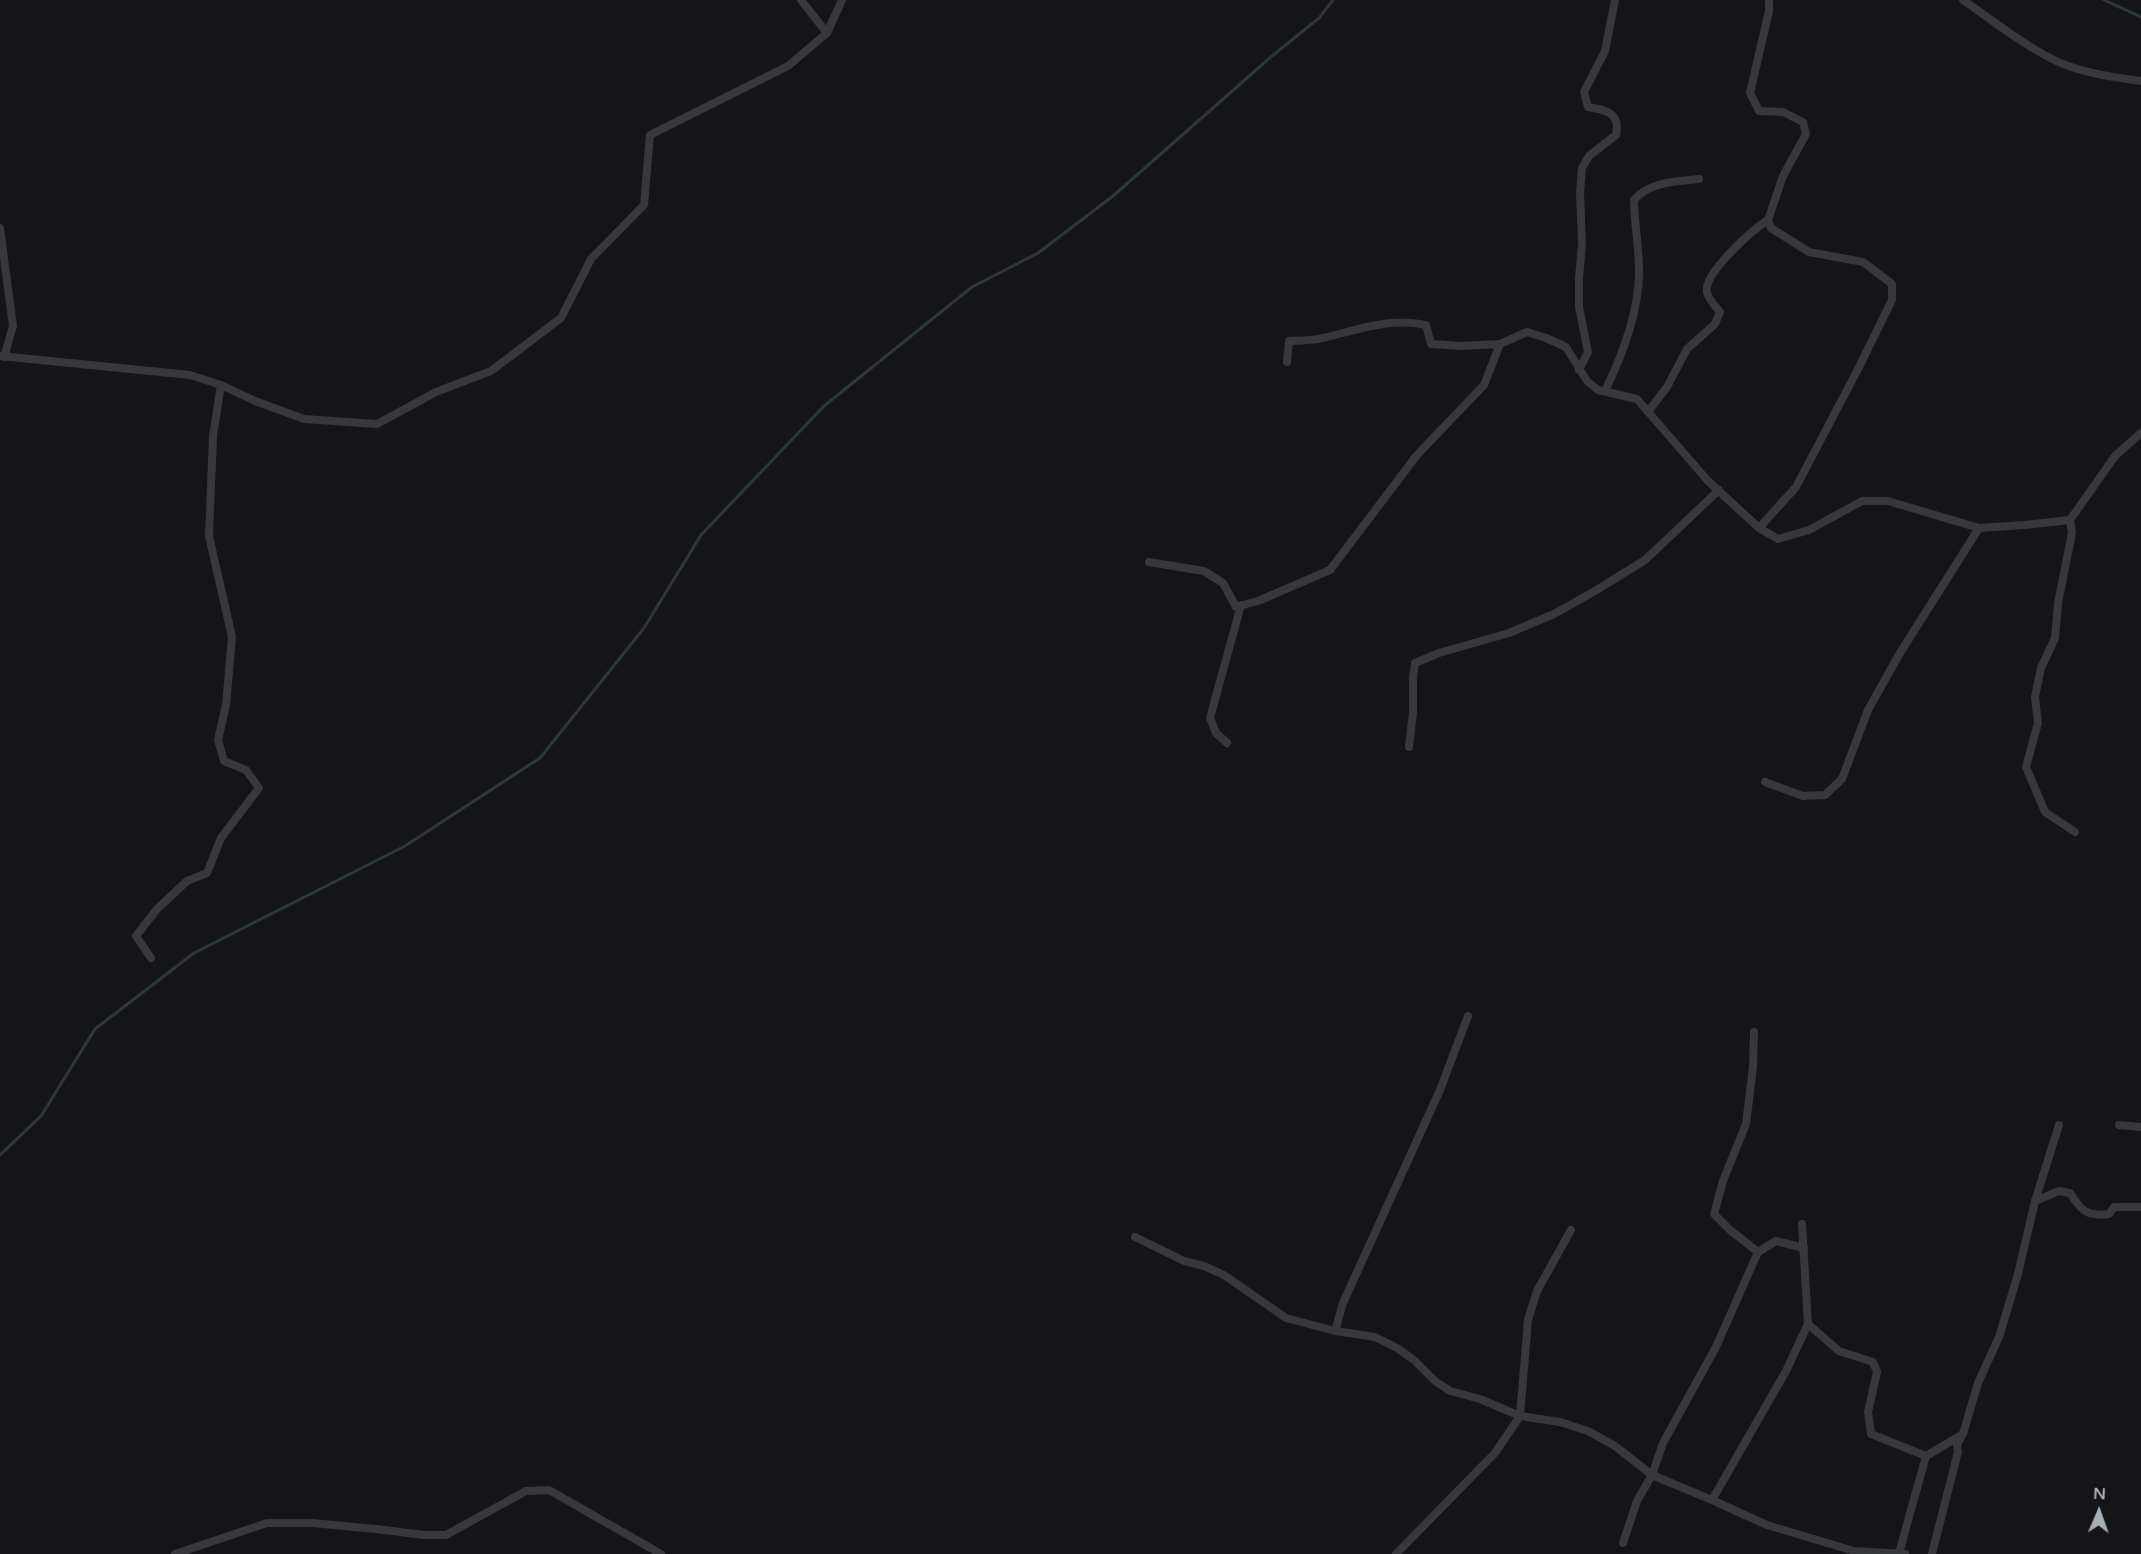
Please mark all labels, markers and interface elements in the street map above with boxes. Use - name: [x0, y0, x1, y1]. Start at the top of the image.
- north arrow: [2069, 1482, 2129, 1542]
- text: N: [2093, 1484, 2106, 1504]

